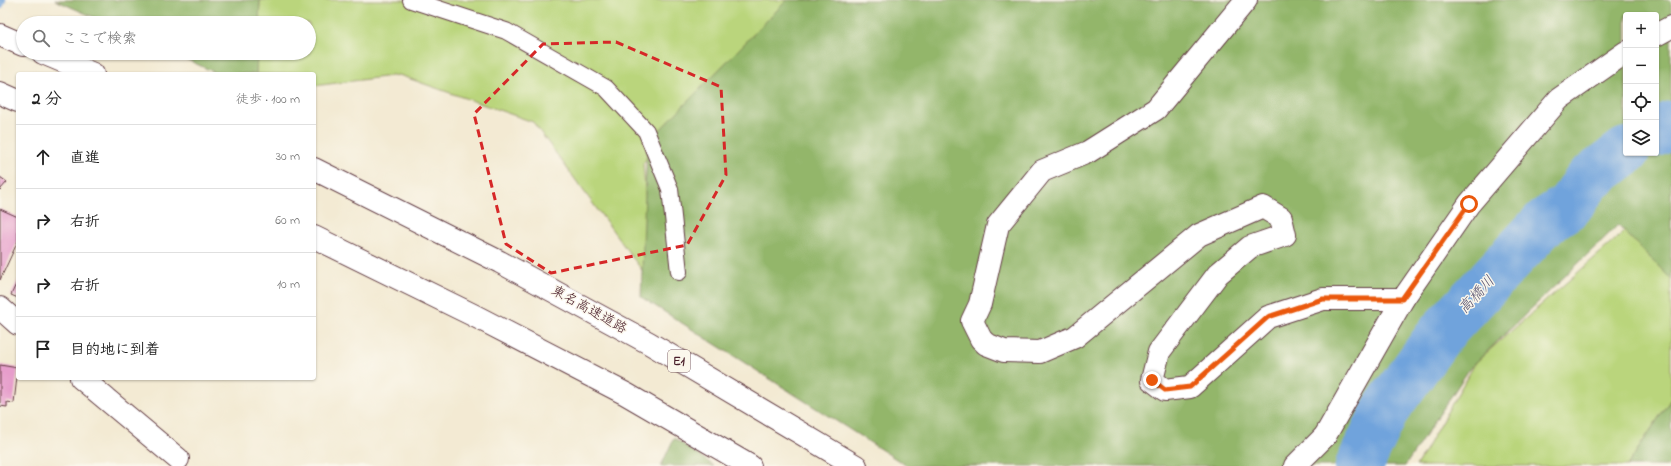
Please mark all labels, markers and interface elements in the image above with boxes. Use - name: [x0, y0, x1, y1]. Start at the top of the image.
- map controls: [1623, 12, 1659, 156]
- button: +: [1623, 12, 1659, 48]
- search box: [16, 16, 316, 60]
- icon: search: [30, 27, 52, 49]
- text: ここで検索: [62, 28, 137, 50]
- button: −: [1623, 48, 1659, 84]
- button: locate: [1623, 84, 1659, 120]
- text: 2 分: [32, 87, 62, 112]
- text: 徒歩 · 100 m: [236, 90, 300, 109]
- button: layers: [1623, 120, 1659, 156]
- icon: ahead: [32, 146, 54, 168]
- text: 直進: [70, 147, 100, 169]
- text: 30 m: [276, 147, 300, 166]
- route start: [1460, 195, 1478, 213]
- icon: right: [32, 210, 54, 232]
- text: 右折: [70, 211, 100, 233]
- text: 60 m: [275, 211, 300, 230]
- water label: 高橋川: [1454, 271, 1500, 319]
- icon: right: [32, 274, 54, 296]
- text: 右折: [70, 275, 100, 297]
- text: 10 m: [277, 275, 300, 294]
- street label: 東名高速道路: [547, 280, 631, 340]
- icon: arrive: [32, 338, 54, 360]
- text: 目的地に到着: [70, 339, 160, 361]
- road number: E1: [668, 350, 690, 372]
- route end: [1143, 371, 1161, 389]

